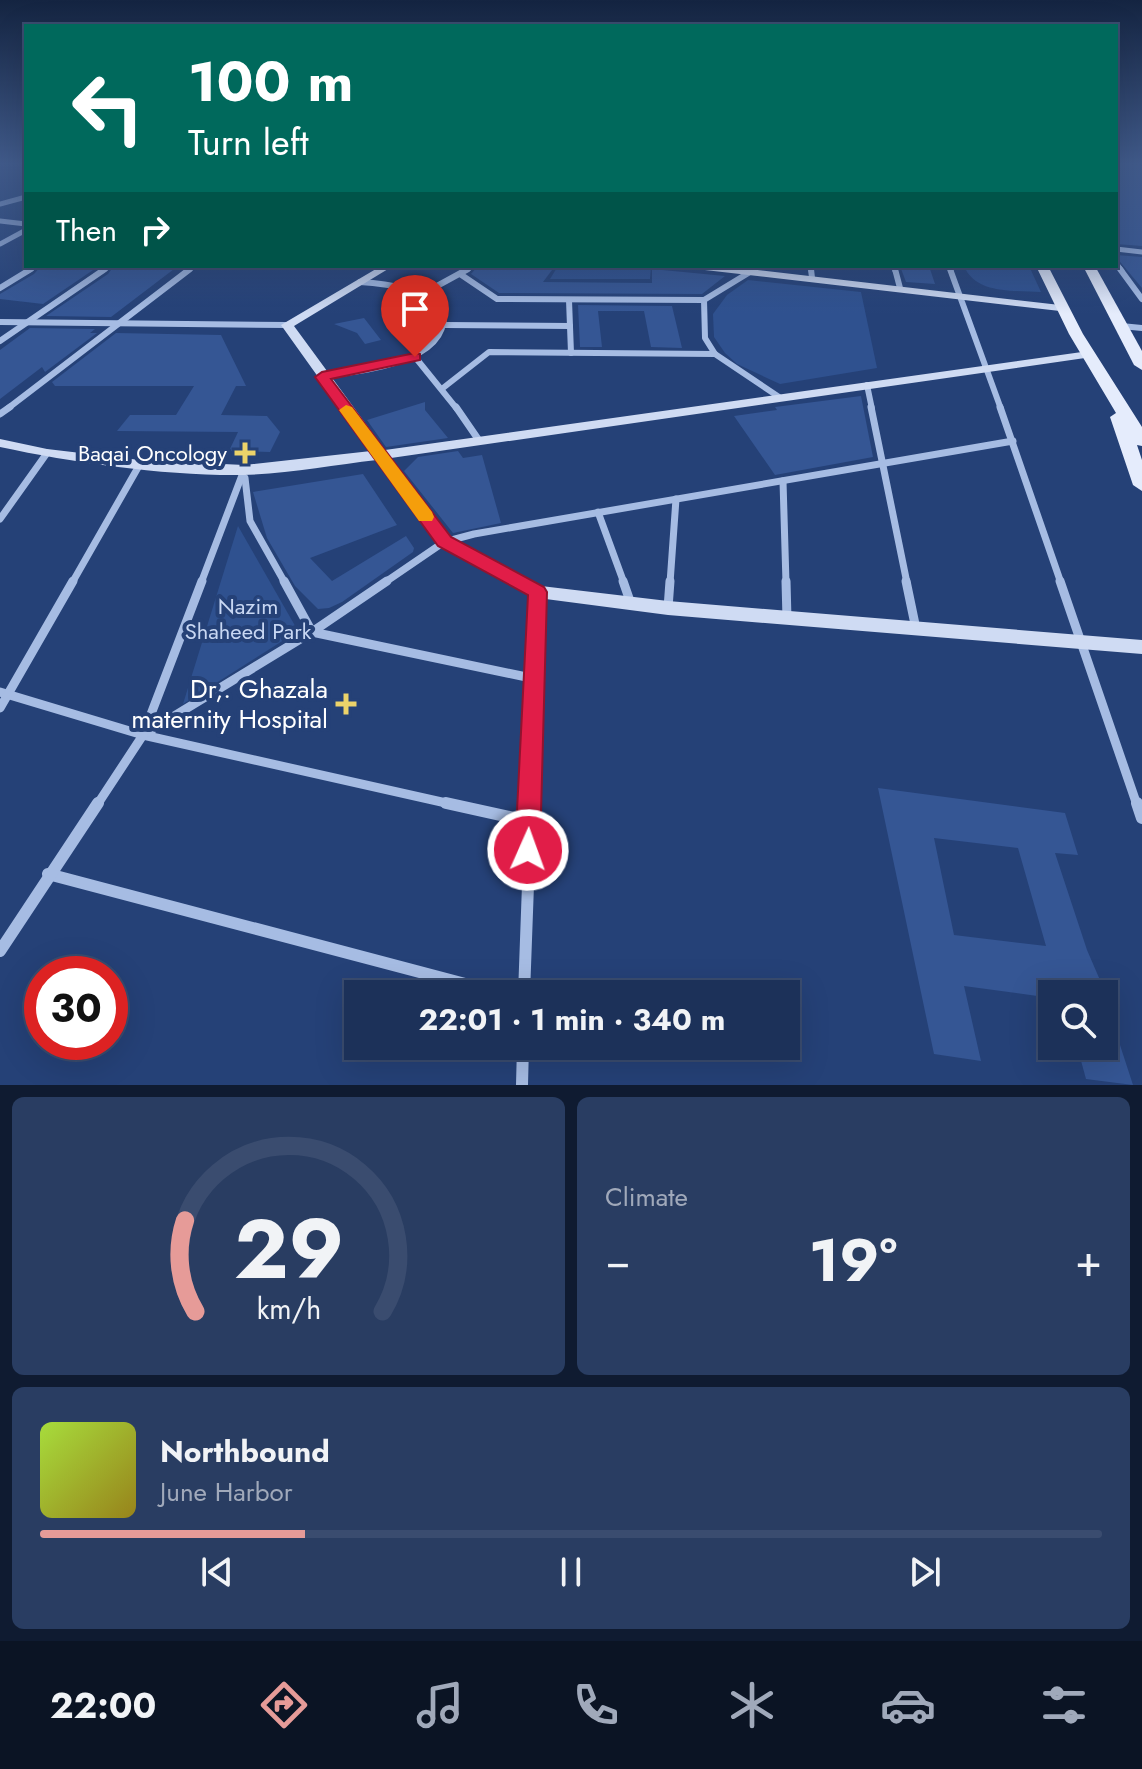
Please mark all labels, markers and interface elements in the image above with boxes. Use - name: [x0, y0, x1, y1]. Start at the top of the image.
- text: 100 m: [188, 41, 353, 122]
- icon: left: [56, 56, 160, 160]
- text: Turn left: [188, 116, 309, 168]
- icon: right: [133, 208, 177, 252]
- text: Then: [56, 209, 117, 252]
- pin: [381, 275, 449, 357]
- icon: arrive: [393, 287, 437, 331]
- place label: Baqai Oncology: [78, 437, 227, 469]
- marker: Baqai Oncology: [234, 442, 256, 464]
- park label: Nazim Shaheed Park: [185, 590, 312, 647]
- place label: Dr,. Ghazala maternity Hospital: [131, 670, 328, 738]
- marker: Dr,. Ghazala maternity Hospital: [335, 693, 357, 715]
- position arrow: [486, 808, 570, 892]
- speed limit sign: 30: [24, 956, 128, 1060]
- map controls: [1038, 980, 1118, 1060]
- button: search: [1038, 980, 1118, 1060]
- text: 22:01 · 1 min · 340 m: [419, 998, 725, 1041]
- text: Climate: [605, 1178, 688, 1216]
- text: 29: [233, 1189, 344, 1309]
- text: 19°: [809, 1217, 897, 1304]
- text: −: [605, 1229, 631, 1293]
- text: +: [1075, 1229, 1102, 1293]
- text: km/h: [256, 1288, 321, 1330]
- text: Northbound: [160, 1430, 330, 1473]
- text: June Harbor: [160, 1473, 293, 1511]
- icon: previous: [195, 1550, 239, 1594]
- icon: pause: [549, 1550, 593, 1594]
- icon: next: [903, 1550, 947, 1594]
- icon: directions: [256, 1677, 312, 1733]
- icon: music: [412, 1677, 468, 1733]
- icon: phone: [568, 1677, 624, 1733]
- icon: climate: [724, 1677, 780, 1733]
- icon: car: [880, 1677, 936, 1733]
- icon: filters: [1036, 1677, 1092, 1733]
- text: 22:00: [50, 1679, 156, 1731]

